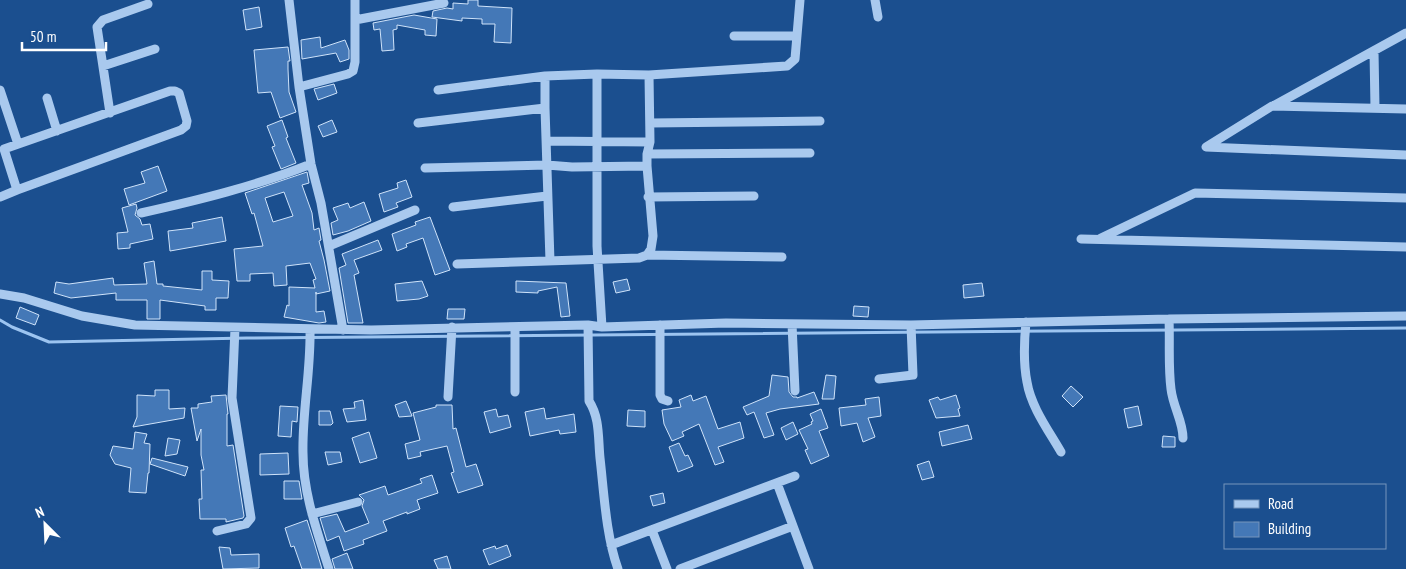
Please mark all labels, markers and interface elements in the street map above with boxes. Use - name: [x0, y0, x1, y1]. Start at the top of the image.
- scale bar: [22, 20, 106, 52]
- text: 50 m: [30, 27, 56, 46]
- legend: [1224, 484, 1386, 549]
- text: Road: [1268, 494, 1294, 513]
- north arrow: [20, 499, 70, 549]
- text: N: [33, 502, 47, 522]
- text: Building: [1268, 519, 1311, 538]

